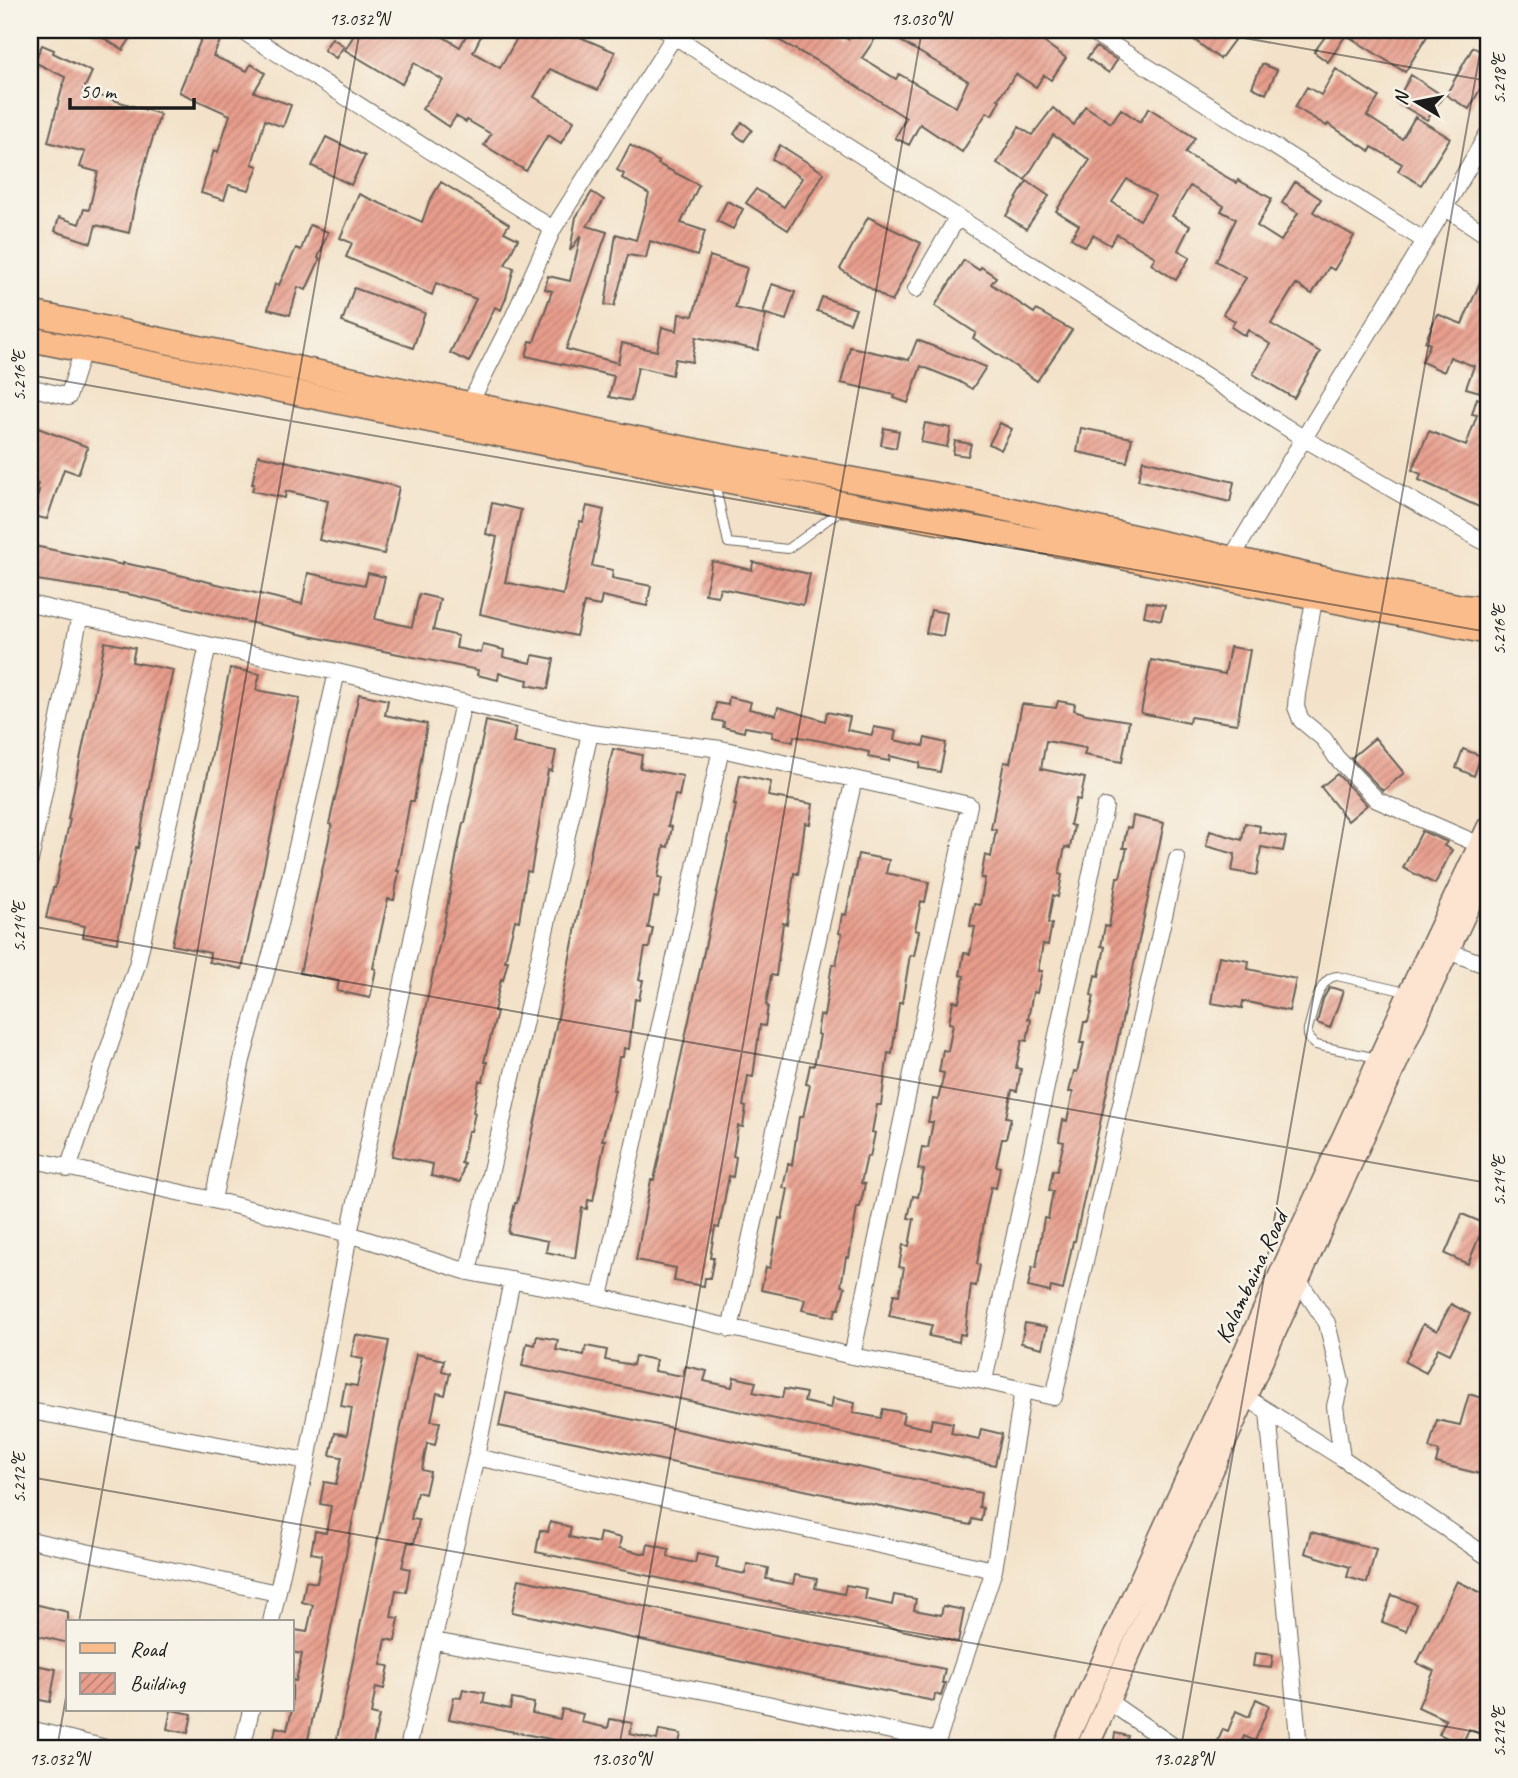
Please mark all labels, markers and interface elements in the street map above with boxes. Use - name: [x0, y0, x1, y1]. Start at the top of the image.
- text: 13.032°N: [329, 8, 392, 30]
- text: 13.030°N: [891, 8, 954, 30]
- text: 5.218°E: [1488, 51, 1510, 104]
- scale bar: [70, 66, 194, 110]
- north arrow: [1382, 66, 1452, 136]
- text: 50 m: [80, 78, 118, 104]
- text: N: [1388, 88, 1415, 107]
- text: 5.216°E: [8, 348, 30, 401]
- text: 5.216°E: [1488, 602, 1510, 655]
- text: 5.214°E: [8, 899, 30, 952]
- text: 5.214°E: [1488, 1153, 1510, 1206]
- street label: Kalambaina Road: [1207, 1203, 1296, 1348]
- text: 5.212°E: [8, 1450, 30, 1503]
- legend: [66, 1620, 294, 1712]
- text: Road: [130, 1636, 169, 1662]
- text: Building: [130, 1670, 187, 1696]
- text: 5.212°E: [1488, 1704, 1510, 1757]
- text: 13.032°N: [29, 1748, 92, 1770]
- text: 13.030°N: [591, 1748, 654, 1770]
- text: 13.028°N: [1153, 1748, 1216, 1770]

